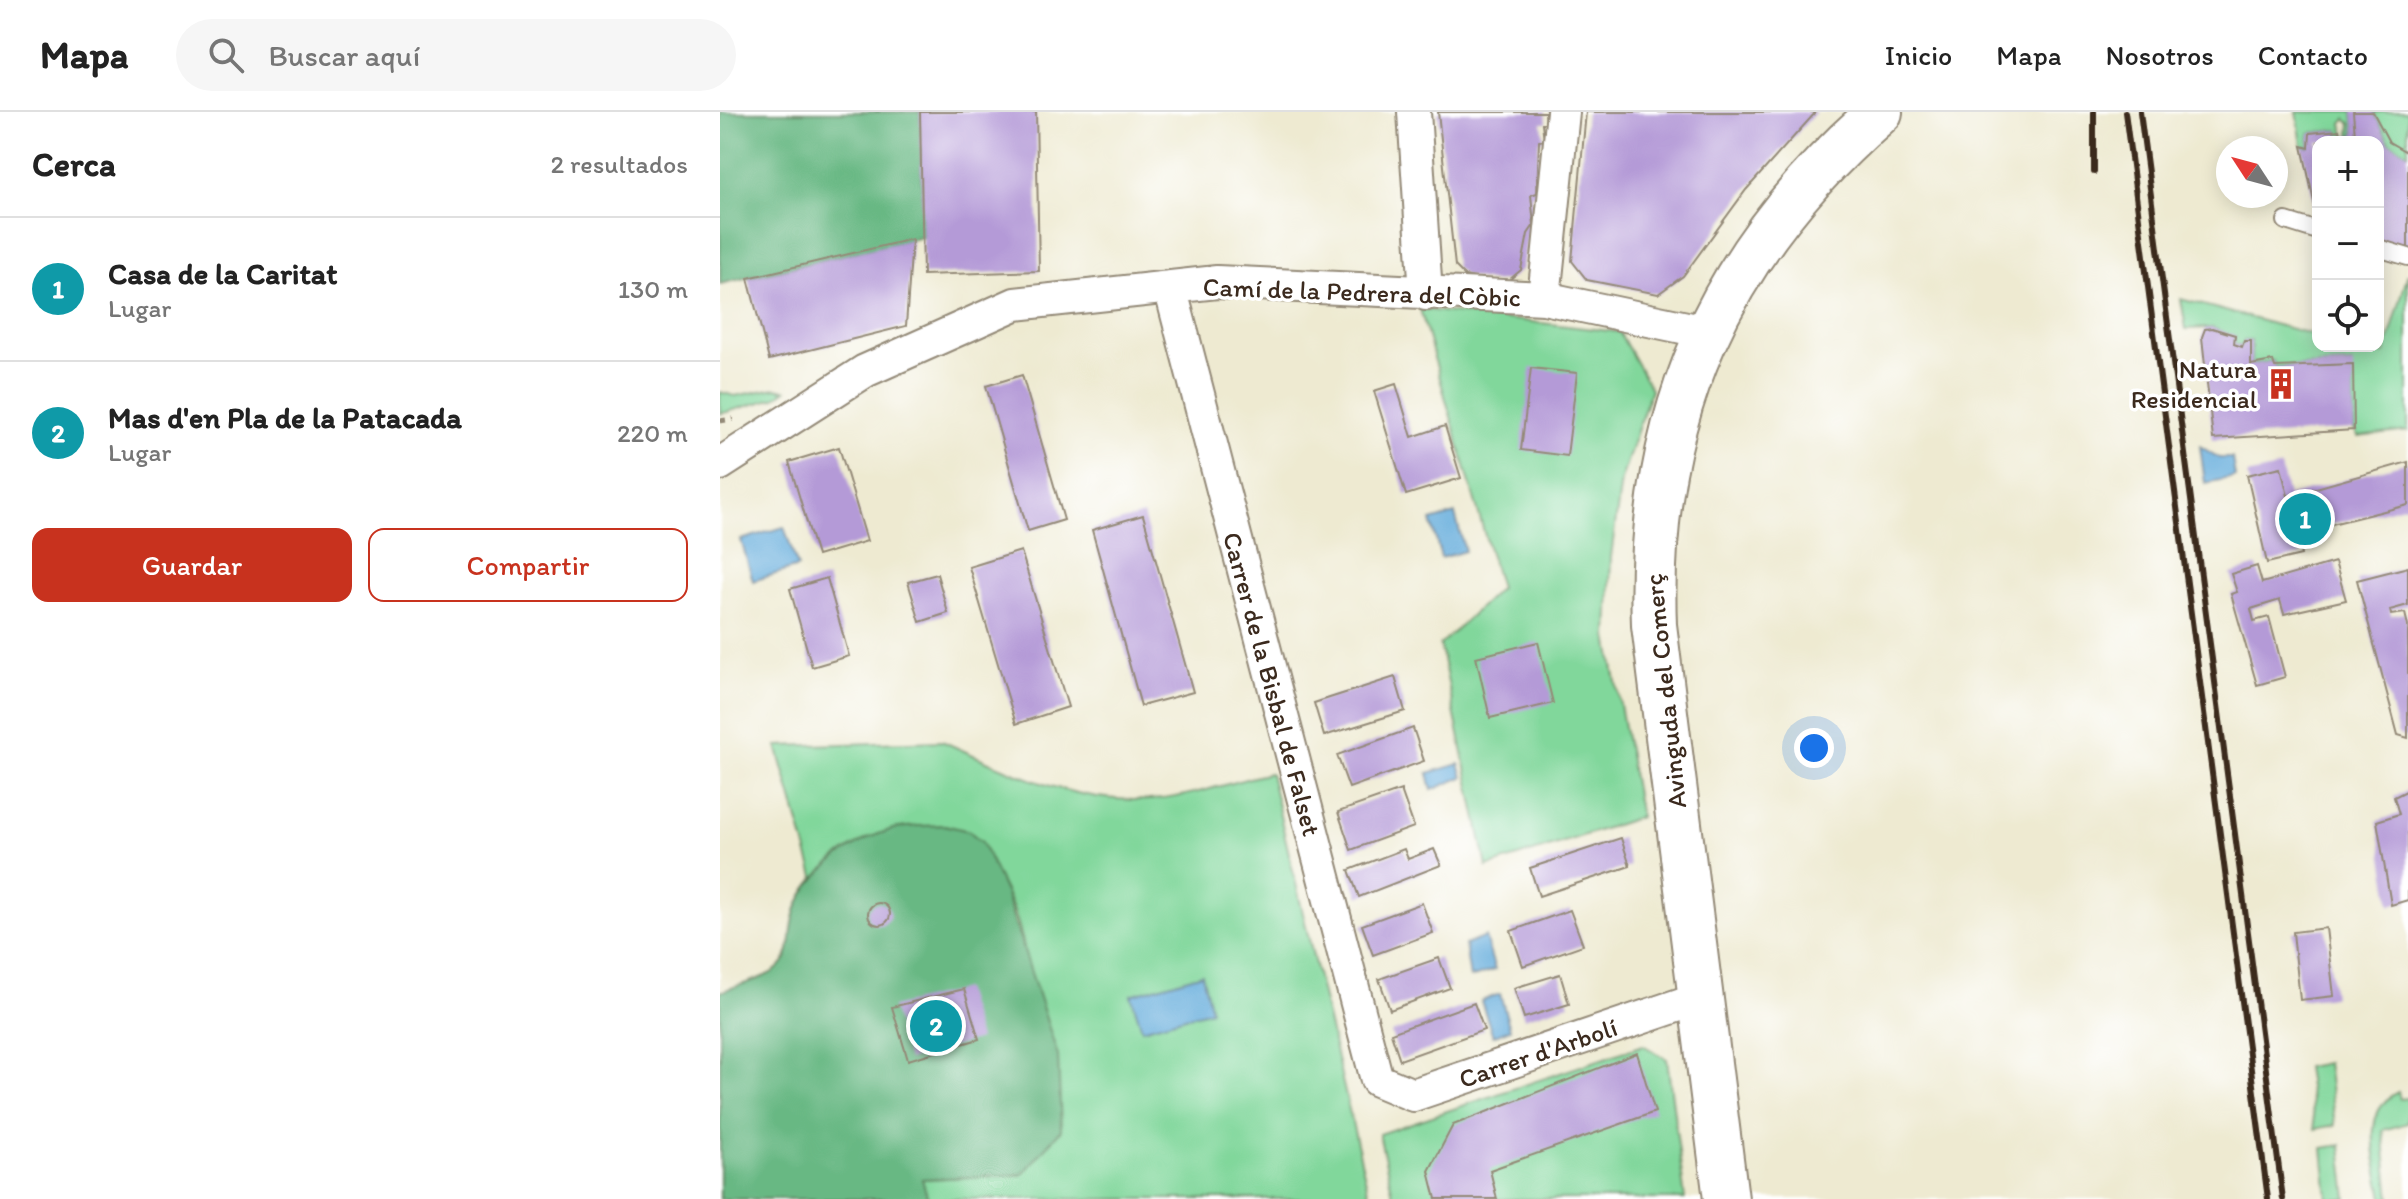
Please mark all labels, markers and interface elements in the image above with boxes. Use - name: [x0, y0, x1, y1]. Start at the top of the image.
- search box: [176, 19, 736, 91]
- text: Mapa: [40, 32, 128, 78]
- icon: search: [204, 33, 248, 77]
- text: Buscar aquí: [268, 37, 420, 74]
- text: Inicio: [1885, 38, 1952, 72]
- text: Mapa: [1996, 38, 2062, 72]
- text: Nosotros: [2106, 38, 2214, 72]
- text: Contacto: [2258, 38, 2368, 72]
- north arrow: [2216, 136, 2288, 208]
- map controls: [2312, 136, 2384, 352]
- button: +: [2312, 136, 2384, 208]
- text: Cerca: [32, 144, 116, 185]
- text: 2 resultados: [550, 148, 688, 180]
- button: −: [2312, 208, 2384, 280]
- text: Casa de la Caritat: [108, 255, 338, 292]
- street label: Camí de la Pedrera del Còbic: [1202, 270, 1522, 314]
- text: 1: [52, 273, 64, 305]
- text: 130 m: [618, 273, 688, 305]
- button: locate: [2312, 280, 2384, 352]
- text: Lugar: [108, 292, 171, 324]
- place label: Natura Residencial: [2131, 353, 2258, 415]
- building icon: Natura Residencial: [2264, 367, 2298, 401]
- text: Mas d'en Pla de la Patacada: [108, 399, 462, 436]
- text: 2: [51, 417, 65, 449]
- text: 220 m: [617, 417, 688, 449]
- text: Lugar: [108, 436, 171, 468]
- pin: 1: [2279, 489, 2331, 549]
- button: Guardar: [32, 528, 352, 602]
- button: Compartir: [368, 528, 688, 602]
- street label: Carrer de la Bisbal de Falset: [1216, 528, 1328, 840]
- street label: Avinguda del Comerç: [1637, 572, 1693, 810]
- your location: [1794, 728, 1834, 768]
- pin: 2: [910, 996, 962, 1056]
- street label: Carrer d'Arbolí: [1455, 1011, 1622, 1095]

